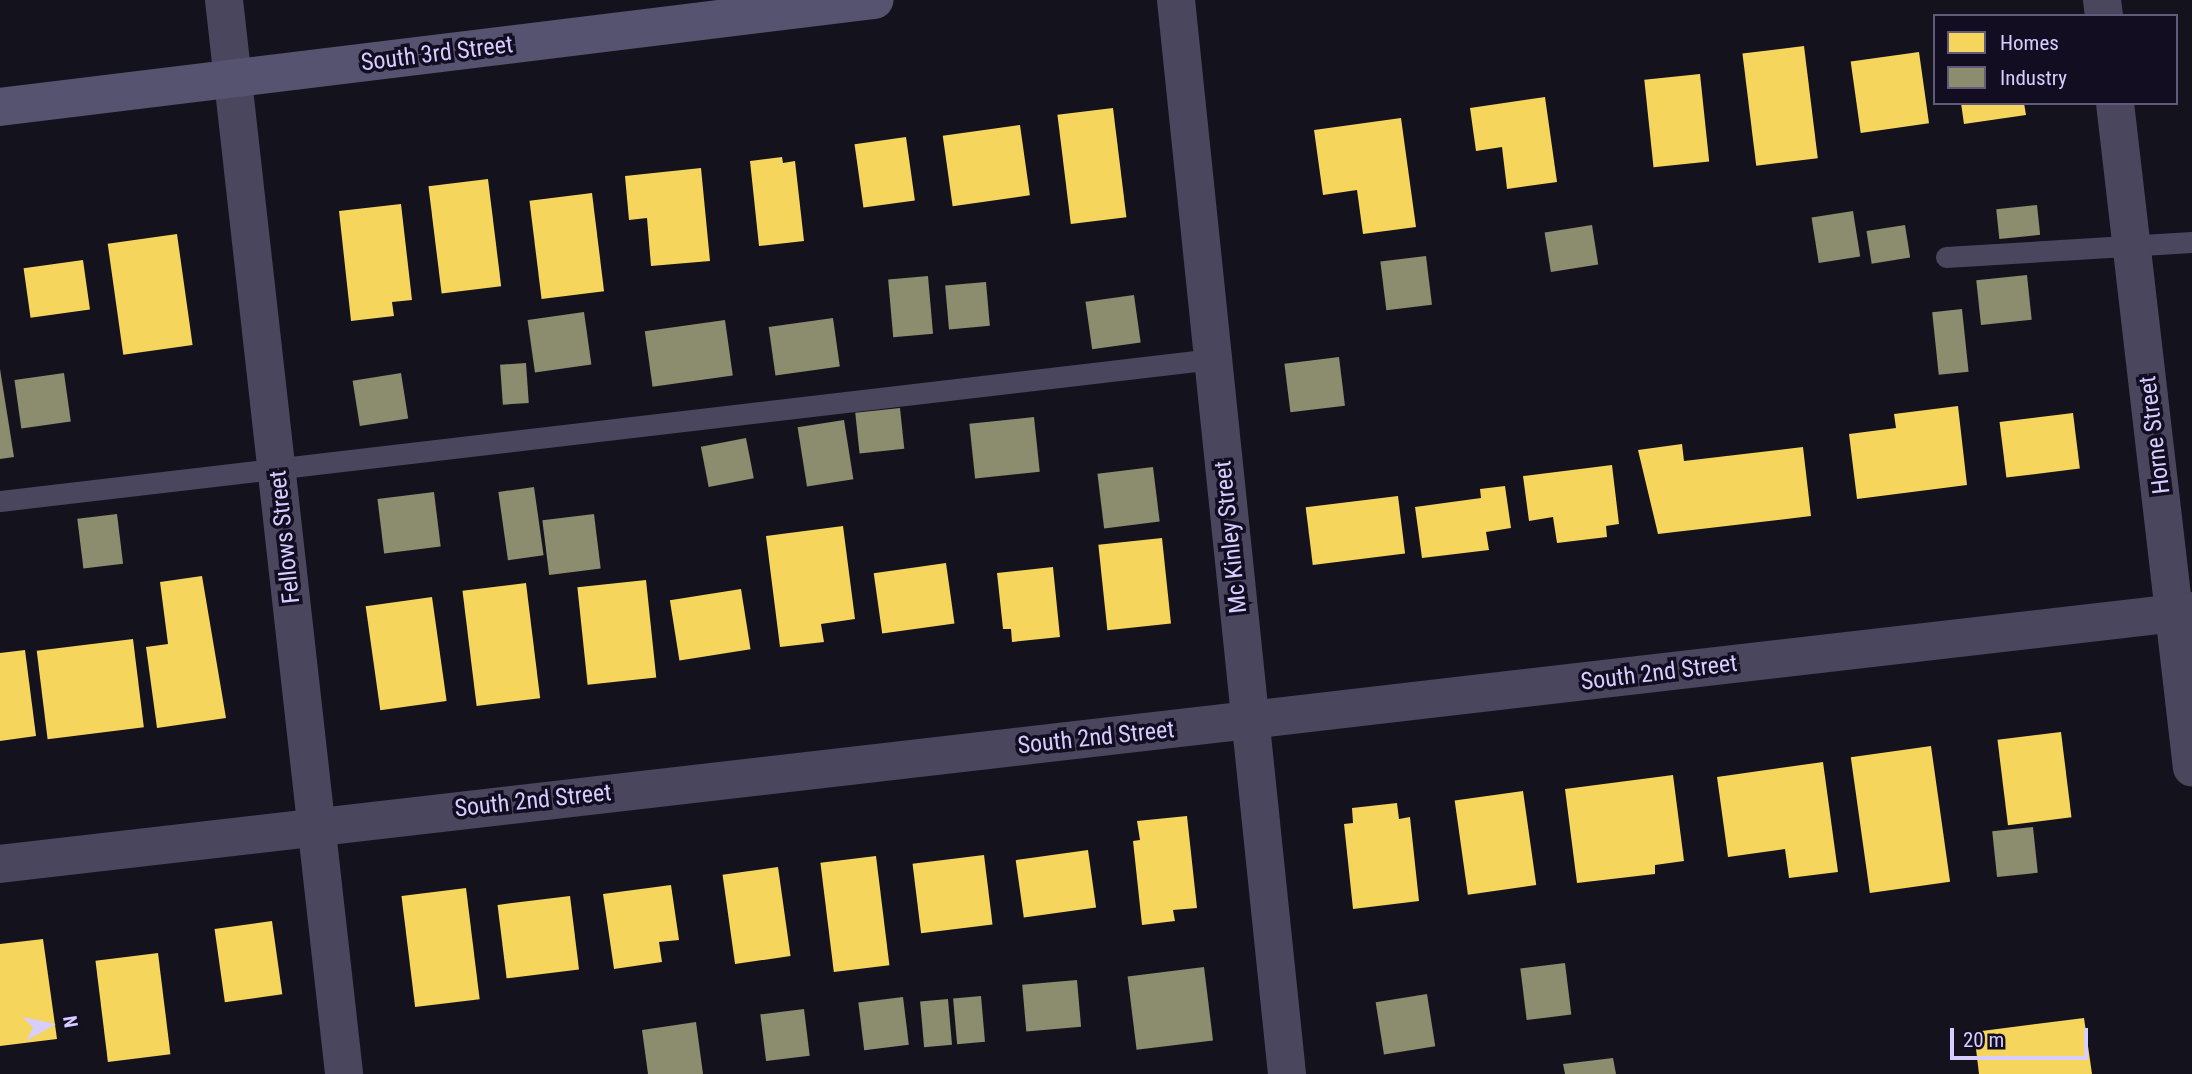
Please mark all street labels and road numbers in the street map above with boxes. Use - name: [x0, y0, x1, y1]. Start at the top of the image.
- street label: South 3rd Street: [359, 30, 515, 78]
- street label: Horne Street: [2133, 374, 2177, 496]
- street label: Mc Kinley Street: [1209, 459, 1253, 615]
- street label: Fellows Street: [264, 469, 306, 605]
- street label: South 2nd Street: [1579, 649, 1739, 697]
- street label: South 2nd Street: [1016, 715, 1176, 761]
- street label: South 2nd Street: [453, 778, 613, 824]

